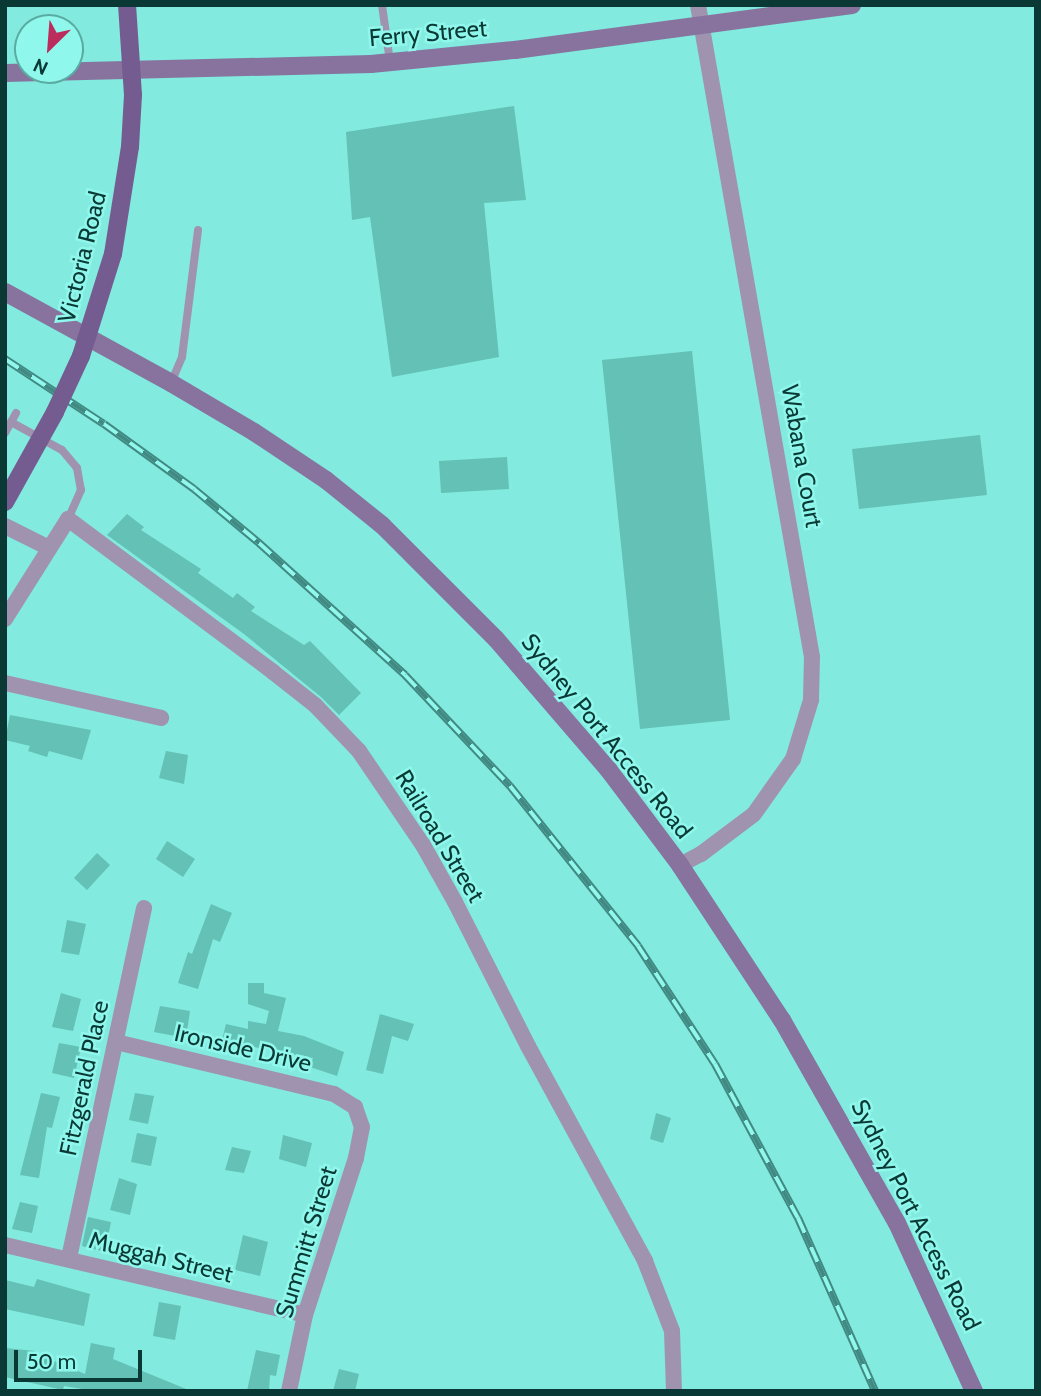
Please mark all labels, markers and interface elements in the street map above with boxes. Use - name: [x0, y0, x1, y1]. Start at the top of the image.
- north arrow: [14, 14, 84, 84]
- street label: Ferry Street: [368, 14, 488, 52]
- text: N: [30, 53, 52, 80]
- street label: Victoria Road: [52, 188, 112, 326]
- street label: Wabana Court: [775, 382, 829, 530]
- street label: Sydney Port Access Road: [516, 628, 698, 844]
- street label: Railroad Street: [389, 765, 491, 907]
- street label: Fitzgerald Place: [53, 998, 115, 1158]
- street label: Ironside Drive: [172, 1018, 314, 1078]
- street label: Sydney Port Access Road: [845, 1095, 987, 1335]
- street label: Summitt Street: [269, 1163, 343, 1321]
- street label: Muggah Street: [86, 1225, 236, 1289]
- scale bar: [18, 1336, 145, 1380]
- text: 50 m: [27, 1349, 76, 1374]

